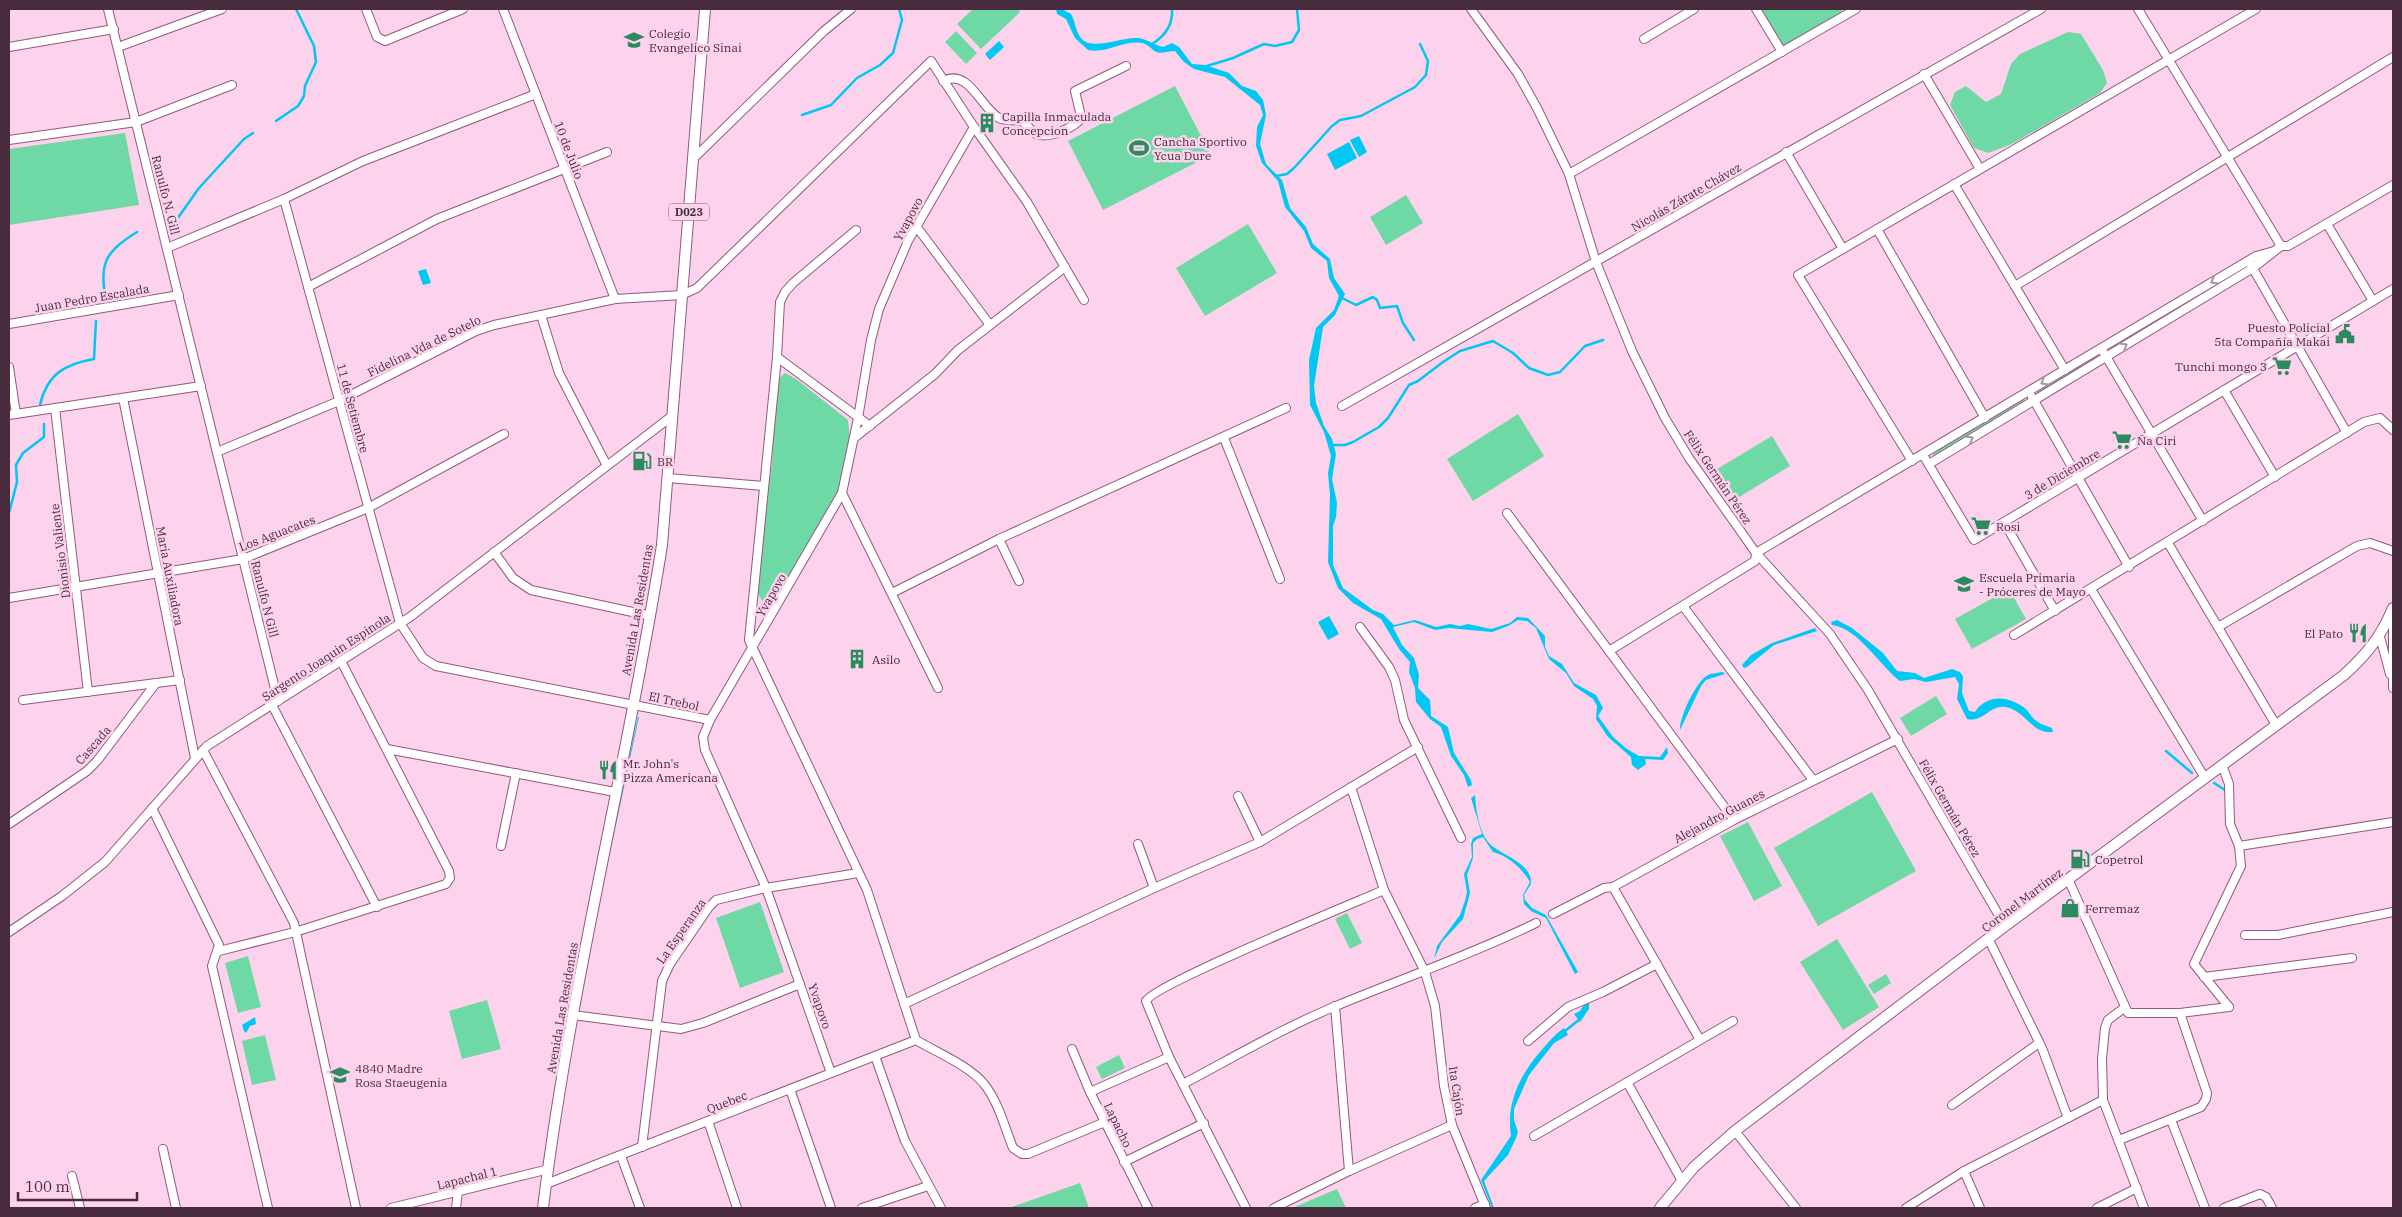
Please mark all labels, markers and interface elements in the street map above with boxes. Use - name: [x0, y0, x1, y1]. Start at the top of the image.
- place label: Colegio Evangelico Sinai: [649, 26, 742, 55]
- school or university icon: Colegio Evangelico Sinai: [623, 29, 645, 51]
- place label: Capilla Inmaculada Concepcion: [1002, 109, 1112, 138]
- building icon: Capilla Inmaculada Concepcion: [976, 112, 998, 134]
- street label: 10 de Julio: [551, 119, 587, 181]
- place label: Cancha Sportivo Ycua Dure: [1154, 134, 1247, 163]
- sports icon: Cancha Sportivo Ycua Dure: [1128, 137, 1150, 159]
- street label: Ranulfo N. Gill: [149, 154, 183, 237]
- street label: Nicolás Zárate Chávez: [1628, 159, 1744, 235]
- street label: Yvapovo: [890, 194, 926, 243]
- road number: D023: [669, 203, 709, 220]
- one-way arrow: [2210, 274, 2219, 284]
- street label: Juan Pedro Escalada: [34, 280, 151, 315]
- street label: Fidelina Vda de Sotelo: [365, 312, 483, 380]
- place label: Puesto Policial 5ta Compañía Makai: [2214, 320, 2330, 349]
- public building icon: Puesto Policial 5ta Compañía Makai: [2334, 323, 2356, 345]
- one-way arrow: [2119, 342, 2128, 352]
- supermarket icon: Tunchi mongo 3: [2271, 355, 2293, 377]
- place label: Tunchi mongo 3: [2175, 359, 2267, 374]
- street label: 11 de Setiembre: [334, 362, 372, 454]
- one-way arrow: [2041, 376, 2050, 386]
- street label: Félix Germán Pérez: [1681, 427, 1755, 527]
- supermarket icon: Ña Ciri: [2111, 429, 2133, 451]
- place label: Ña Ciri: [2137, 433, 2176, 448]
- one-way arrow: [1965, 436, 1974, 446]
- street label: 3 de Diciembre: [2021, 446, 2103, 502]
- fuel station icon: BR: [631, 450, 653, 472]
- place label: BR: [657, 454, 673, 469]
- street label: Dionisio Valiente: [47, 503, 73, 599]
- street label: Los Aguacates: [237, 512, 317, 554]
- supermarket icon: Rosi: [1970, 515, 1992, 537]
- place label: Rosi: [1996, 519, 2021, 534]
- street label: Maria Auxiliadora: [153, 525, 187, 628]
- street label: Avenida Las Residentas: [618, 543, 656, 677]
- street label: Ranulfo N Gill: [248, 559, 282, 639]
- place label: Escuela Primaria - Próceres de Mayo: [1979, 570, 2086, 599]
- street label: Yvapovo: [753, 571, 789, 619]
- school or university icon: Escuela Primaria - Próceres de Mayo: [1953, 573, 1975, 595]
- street label: Sargento Joaquin Espinola: [259, 610, 393, 704]
- restaurant icon: El Pato: [2347, 622, 2369, 644]
- place label: El Pato: [2304, 626, 2343, 641]
- building icon: Asilo: [846, 648, 868, 670]
- place label: Asilo: [872, 652, 900, 667]
- street label: El Trebol: [647, 688, 701, 714]
- street label: Cascada: [72, 722, 114, 768]
- place label: Mr. John's Pizza Americana: [623, 756, 718, 785]
- street label: Félix Germán Pérez: [1916, 756, 1984, 860]
- restaurant icon: Mr. John's Pizza Americana: [597, 759, 619, 781]
- street label: Alejandro Guanes: [1671, 786, 1767, 846]
- fuel station icon: Copetrol: [2069, 848, 2091, 870]
- place label: Copetrol: [2095, 852, 2144, 867]
- street label: Coronel Martínez: [1979, 865, 2065, 935]
- street label: La Esperanza: [653, 895, 709, 966]
- shop icon: Ferremaz: [2059, 897, 2081, 919]
- place label: Ferremaz: [2085, 901, 2140, 916]
- street label: Avenida Las Residentas: [543, 941, 581, 1075]
- street label: Yvapovo: [805, 981, 835, 1031]
- place label: 4840 Madre Rosa Staeugenia: [355, 1061, 448, 1090]
- school or university icon: 4840 Madre Rosa Staeugenia: [329, 1064, 351, 1086]
- street label: Ita Cajón: [1446, 1065, 1468, 1117]
- street label: Quebec: [705, 1087, 749, 1117]
- street label: Lapacho: [1101, 1100, 1135, 1150]
- street label: Lapachal 1: [435, 1163, 499, 1193]
- scale bar: [18, 1170, 136, 1202]
- text: 100 m: [25, 1177, 70, 1196]

